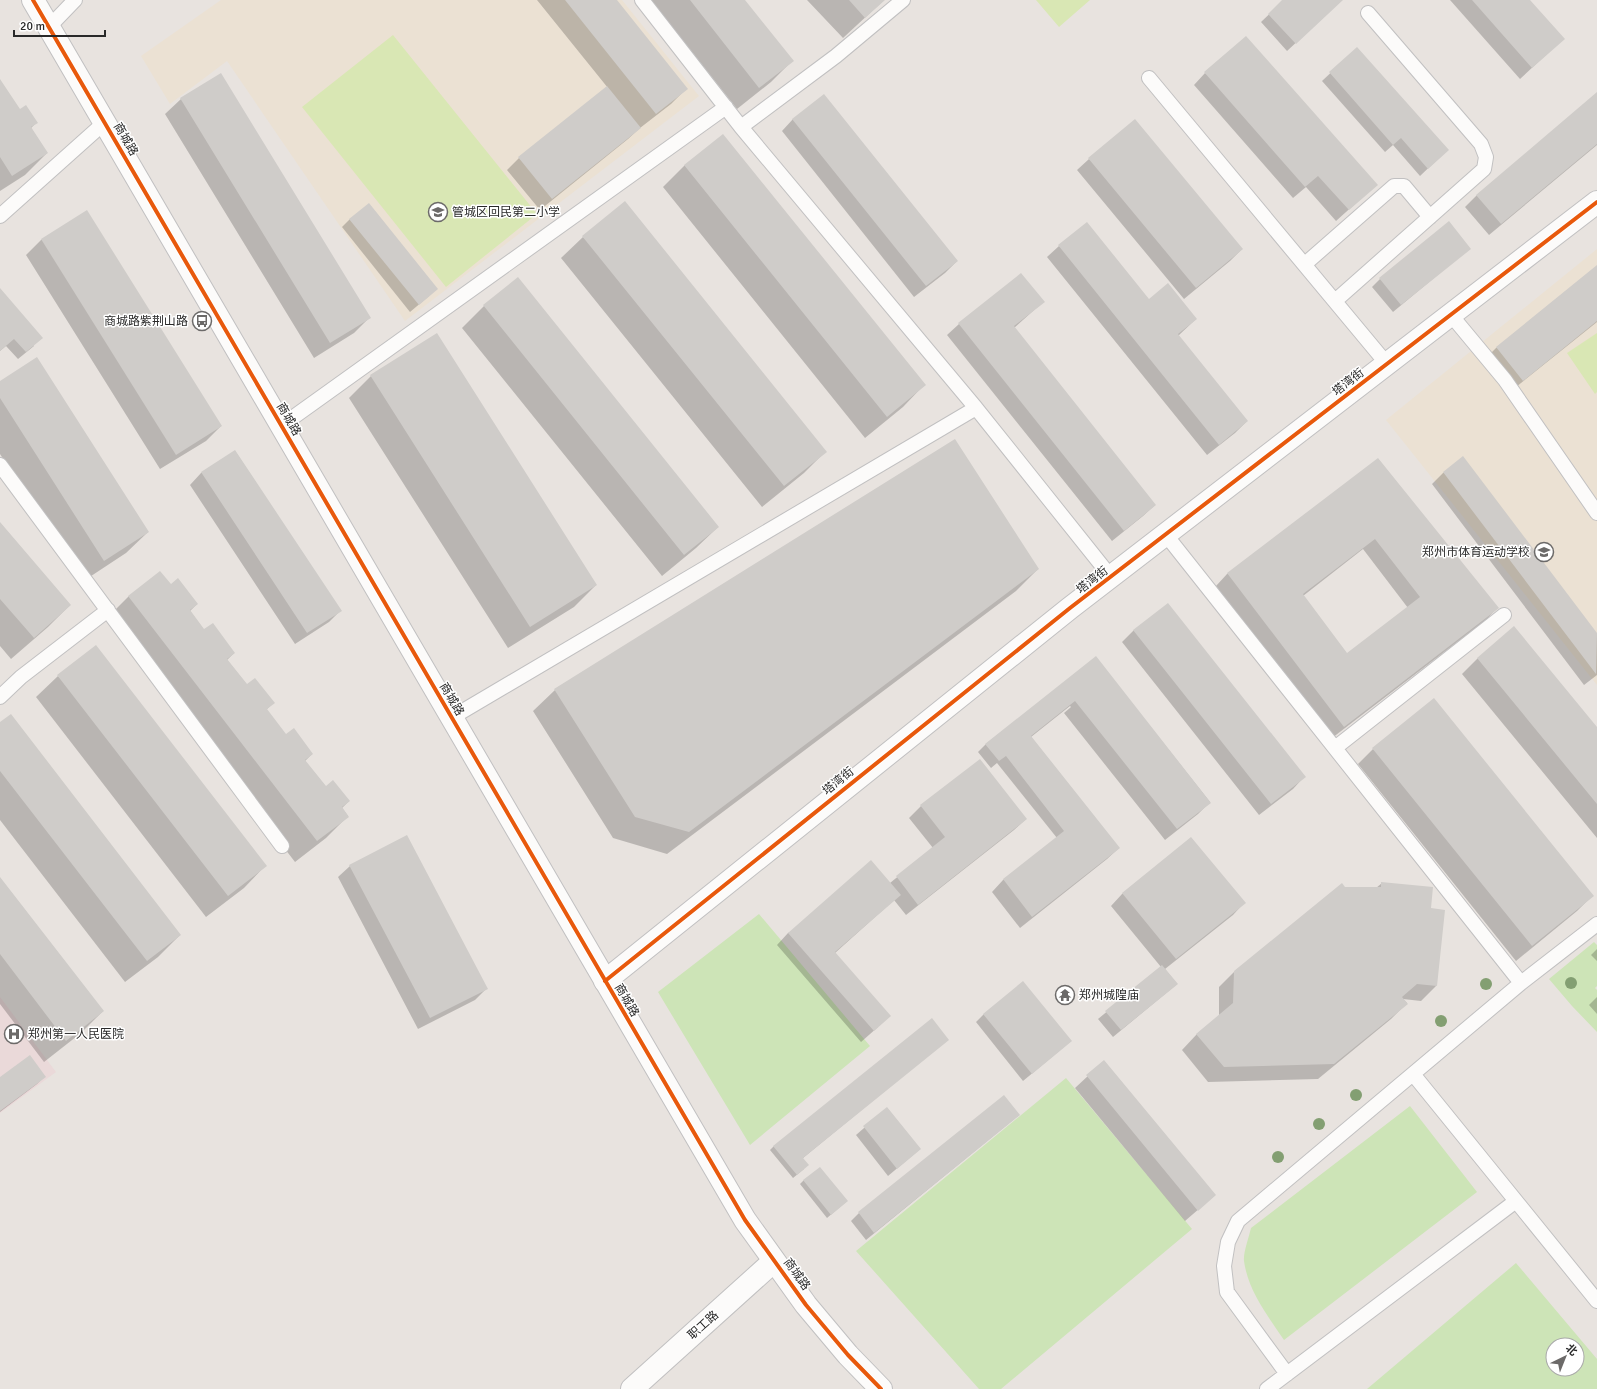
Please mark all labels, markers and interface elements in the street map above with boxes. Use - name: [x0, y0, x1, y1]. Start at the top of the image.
- scale bar: [14, 12, 105, 38]
- text: 20 m: [20, 19, 45, 34]
- street label: 商城路: [110, 120, 141, 159]
- school or university icon: 管城区回民第二小学: [427, 201, 449, 223]
- place label: 管城区回民第二小学: [452, 205, 560, 220]
- bus stop icon: 商城路紫荆山路: [191, 310, 213, 332]
- place label: 商城路紫荆山路: [104, 314, 188, 329]
- street label: 塔湾街: [1330, 365, 1367, 399]
- street label: 商城路: [273, 400, 304, 439]
- school or university icon: 郑州市体育运动学校: [1533, 541, 1555, 563]
- place label: 郑州市体育运动学校: [1422, 545, 1530, 560]
- street label: 塔湾街: [1074, 563, 1111, 597]
- street label: 商城路: [436, 680, 467, 719]
- street label: 塔湾街: [820, 764, 857, 799]
- street label: 商城路: [611, 981, 642, 1020]
- temple icon: 郑州城隍庙: [1054, 984, 1076, 1006]
- place label: 郑州城隍庙: [1079, 988, 1139, 1003]
- hospital icon: 郑州第一人民医院: [3, 1023, 25, 1045]
- place label: 郑州第一人民医院: [28, 1027, 124, 1042]
- street label: 商城路: [780, 1255, 813, 1293]
- street label: 职工路: [685, 1308, 722, 1343]
- north arrow: [1545, 1337, 1585, 1377]
- text: 北: [1563, 1342, 1580, 1359]

